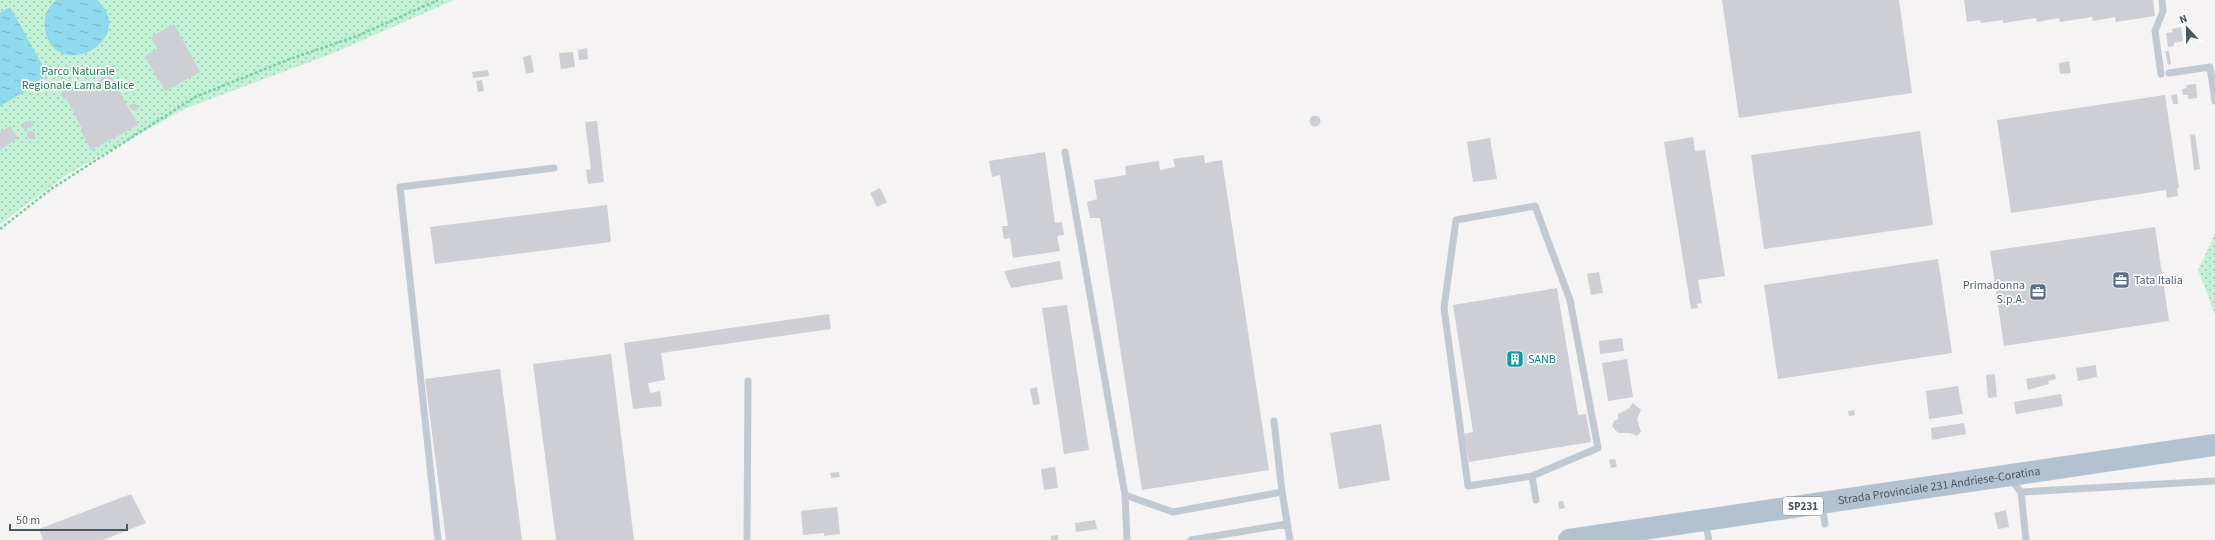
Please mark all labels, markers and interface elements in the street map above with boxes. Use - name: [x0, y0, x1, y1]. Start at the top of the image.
- north arrow: [2167, 8, 2207, 48]
- text: N: [2177, 11, 2190, 28]
- park label: Parco Naturale Regionale Lama Balice: [22, 63, 134, 94]
- office icon: Tata Italia: [2111, 270, 2131, 290]
- place label: Tata Italia: [2134, 272, 2183, 289]
- place label: Primadonna S.p.A.: [1963, 277, 2025, 308]
- office icon: Primadonna S.p.A.: [2028, 282, 2048, 302]
- building icon: SANB: [1505, 349, 1525, 369]
- place label: SANB: [1528, 351, 1556, 368]
- street label: Strada Provinciale 231 Andriese-Coratina: [1837, 463, 2041, 509]
- road number: SP231: [1783, 497, 1823, 515]
- scale bar: [10, 506, 127, 532]
- text: 50 m: [16, 512, 40, 529]

